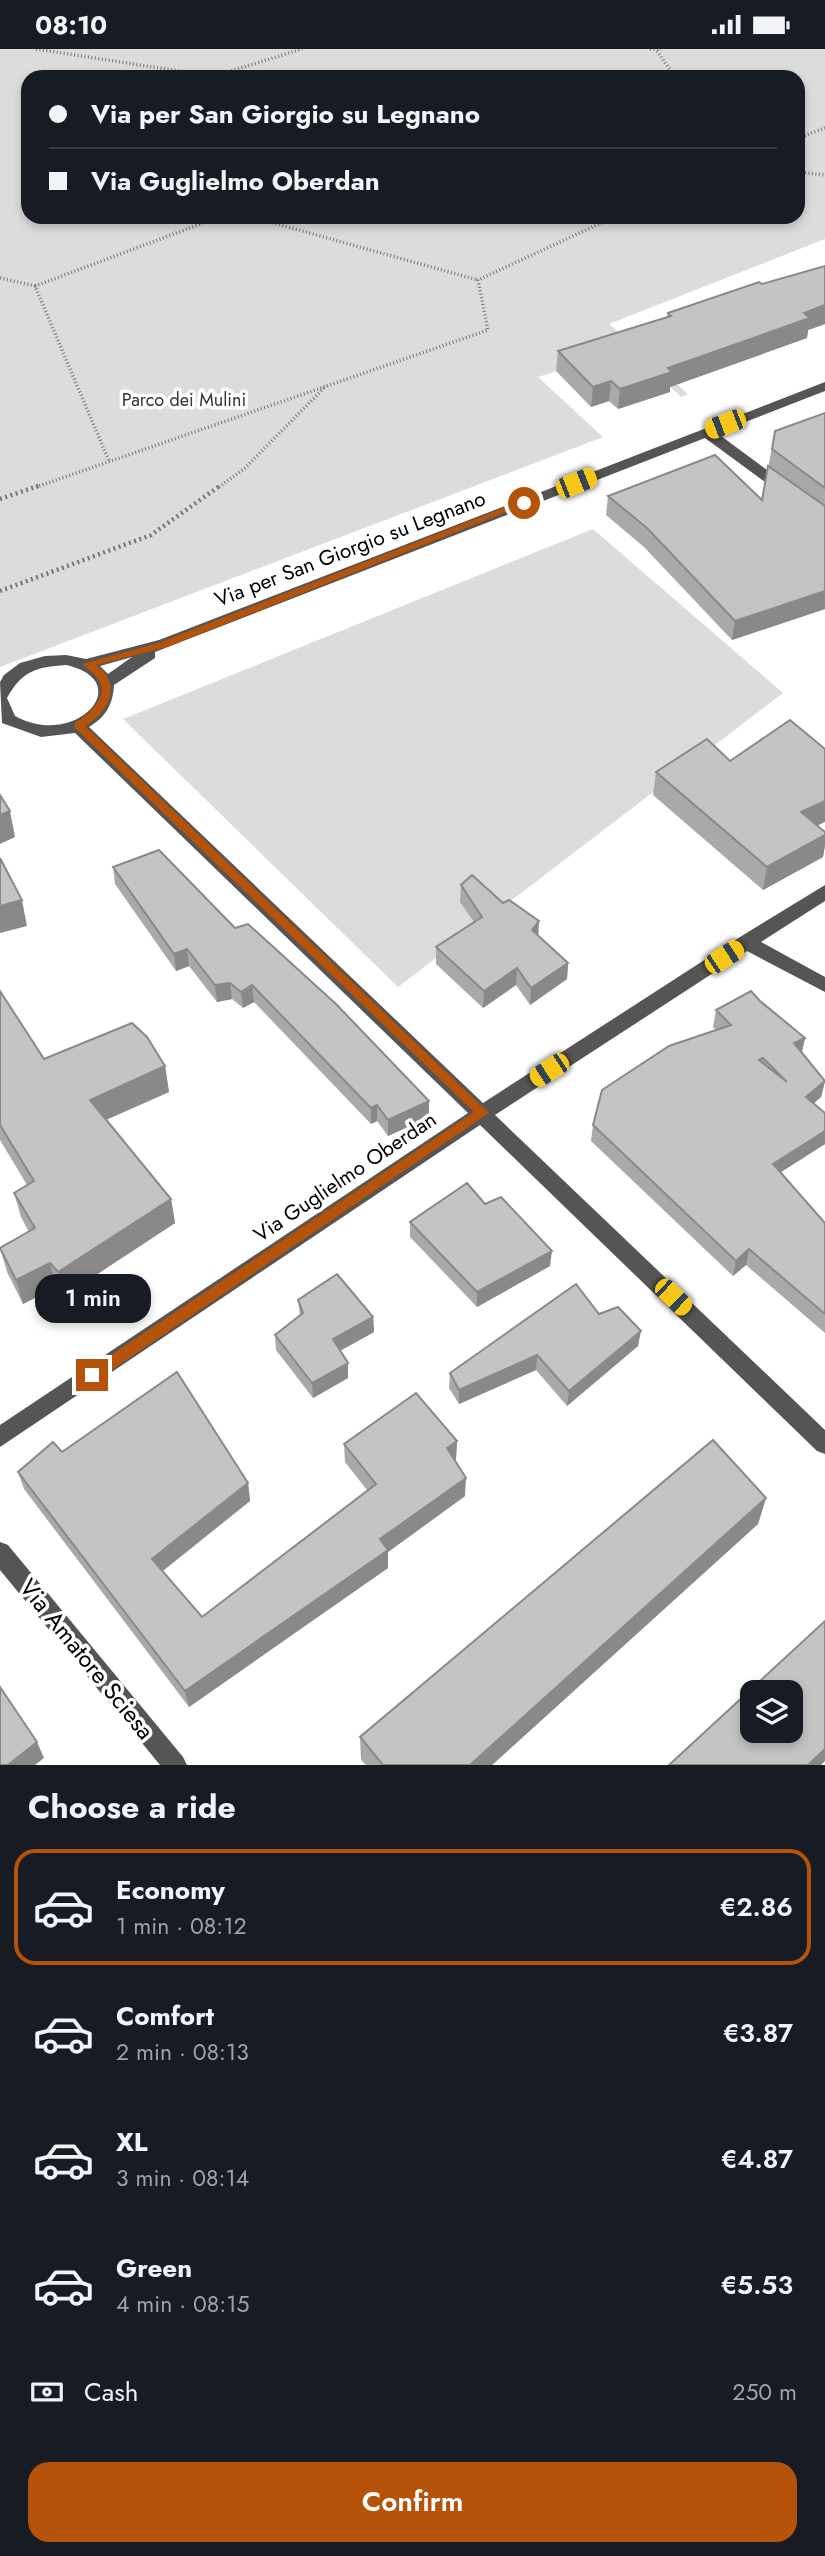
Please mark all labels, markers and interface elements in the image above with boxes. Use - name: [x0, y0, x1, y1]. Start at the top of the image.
- text: 08:10: [35, 6, 107, 44]
- text: Via per San Giorgio su Legnano: [91, 95, 480, 133]
- text: Via Guglielmo Oberdan: [91, 162, 380, 200]
- park label: Parco dei Mulini: [122, 387, 246, 413]
- car: [702, 407, 749, 441]
- car: [553, 465, 600, 501]
- street label: Via per San Giorgio su Legnano: [210, 483, 490, 615]
- route start: [508, 487, 540, 519]
- car: [701, 937, 748, 977]
- car: [526, 1050, 573, 1090]
- street label: Via Guglielmo Oberdan: [248, 1105, 442, 1249]
- callout: 1 min: [34, 1273, 150, 1323]
- car: [651, 1275, 696, 1319]
- text: 1 min: [65, 1281, 121, 1315]
- route end: [76, 1359, 108, 1391]
- street label: Via Amatore Sciesa: [11, 1571, 163, 1747]
- map controls: [740, 1680, 803, 1743]
- button: layers: [740, 1680, 803, 1743]
- text: Choose a ride: [28, 1784, 236, 1830]
- text: Economy: [116, 1871, 225, 1909]
- icon: car: [32, 1876, 95, 1939]
- text: €2.86: [720, 1888, 793, 1926]
- text: 1 min · 08:12: [116, 1909, 247, 1943]
- text: Comfort: [116, 1997, 214, 2035]
- icon: car: [32, 2002, 95, 2065]
- text: €3.87: [723, 2014, 793, 2052]
- text: 2 min · 08:13: [116, 2035, 249, 2069]
- text: XL: [116, 2123, 148, 2161]
- icon: car: [32, 2128, 95, 2191]
- text: €4.87: [721, 2140, 793, 2178]
- text: 3 min · 08:14: [116, 2161, 249, 2195]
- text: Green: [116, 2249, 192, 2287]
- icon: car: [32, 2254, 95, 2317]
- text: €5.53: [721, 2266, 793, 2304]
- text: 4 min · 08:15: [116, 2287, 250, 2321]
- icon: cash: [28, 2373, 66, 2411]
- text: Cash: [84, 2373, 138, 2411]
- text: 250 m: [732, 2375, 797, 2409]
- button: Confirm: [28, 2462, 797, 2542]

